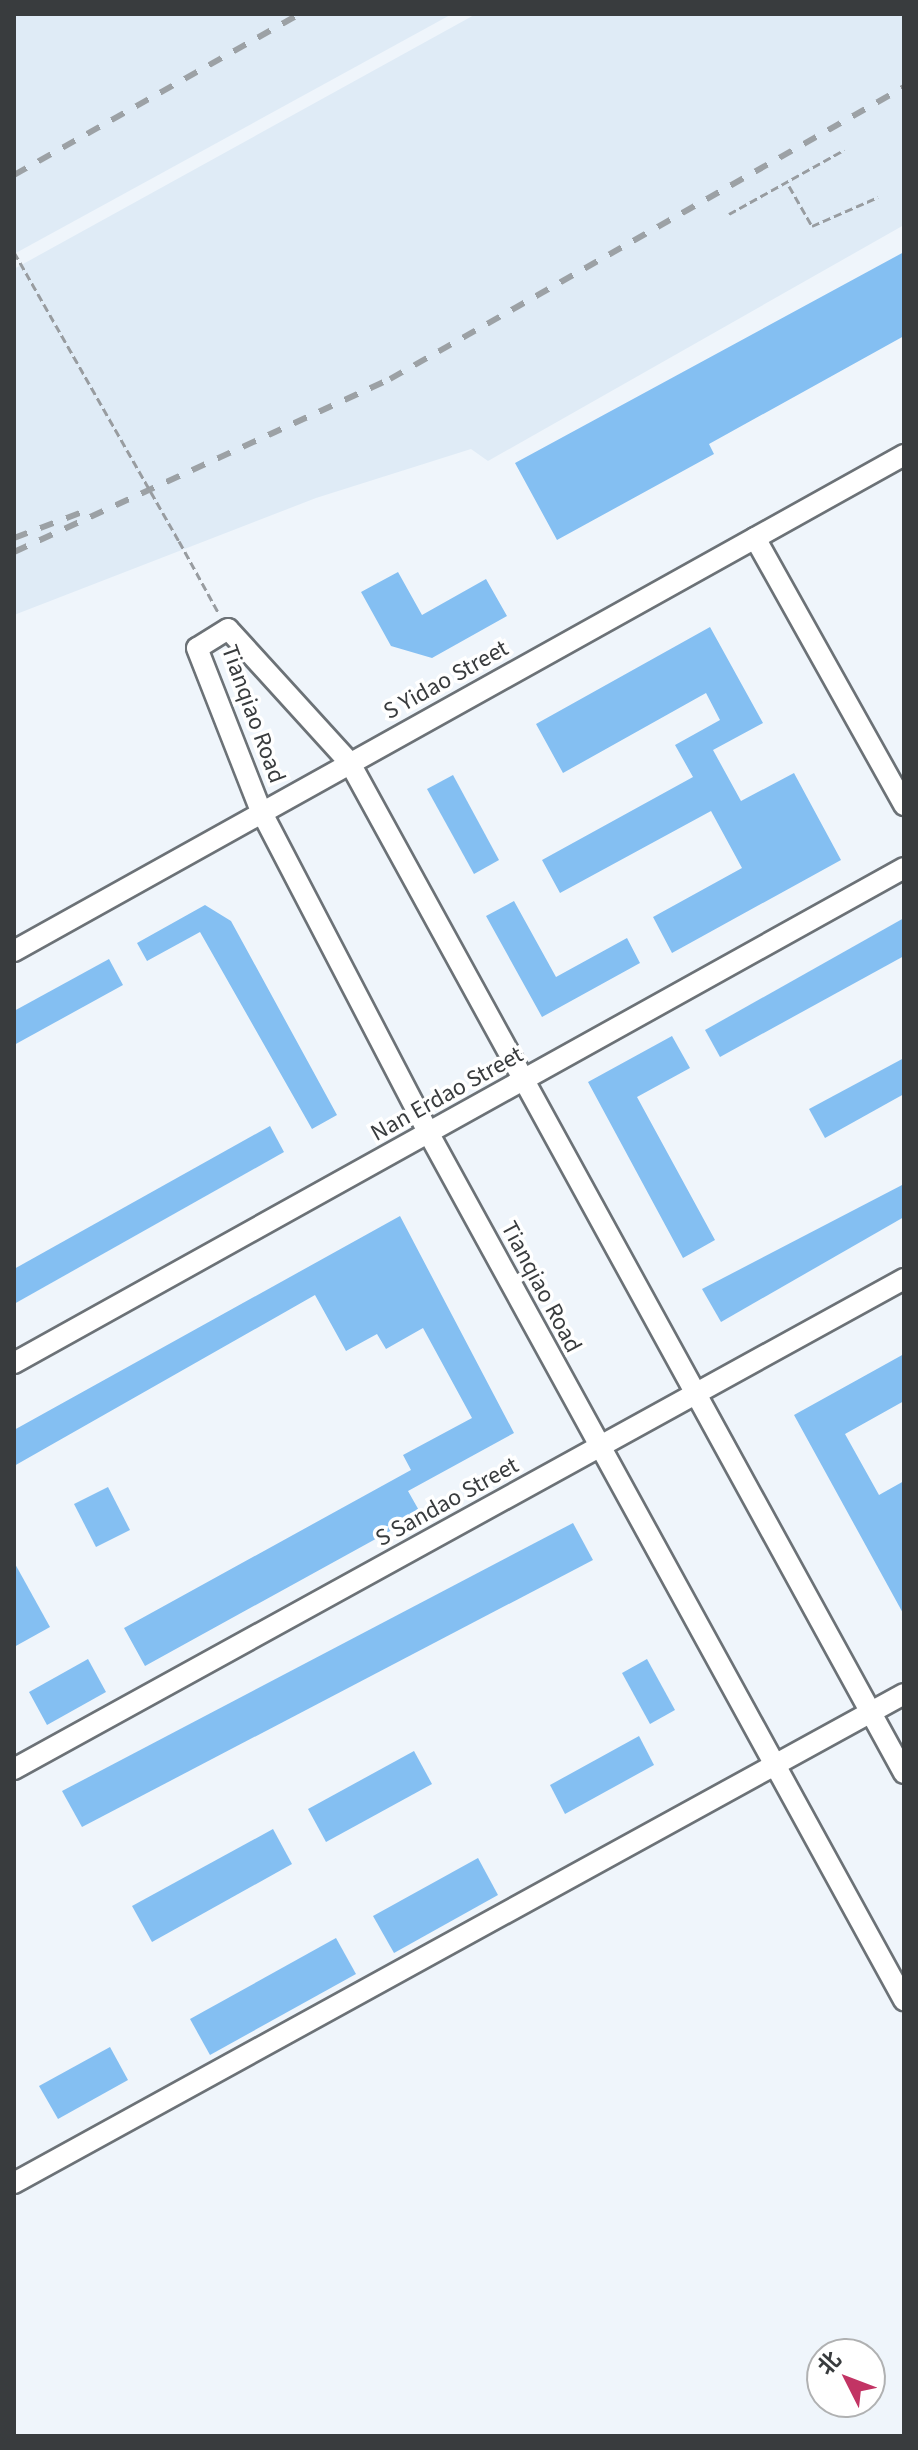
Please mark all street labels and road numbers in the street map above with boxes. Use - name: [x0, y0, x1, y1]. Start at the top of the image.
- street label: S Yidao Street: [379, 634, 513, 726]
- street label: Tianqiao Road: [215, 641, 291, 787]
- street label: Nan Erdao Street: [366, 1040, 528, 1148]
- street label: Tianqiao Road: [494, 1216, 588, 1358]
- street label: S Sandao Street: [370, 1451, 524, 1553]

